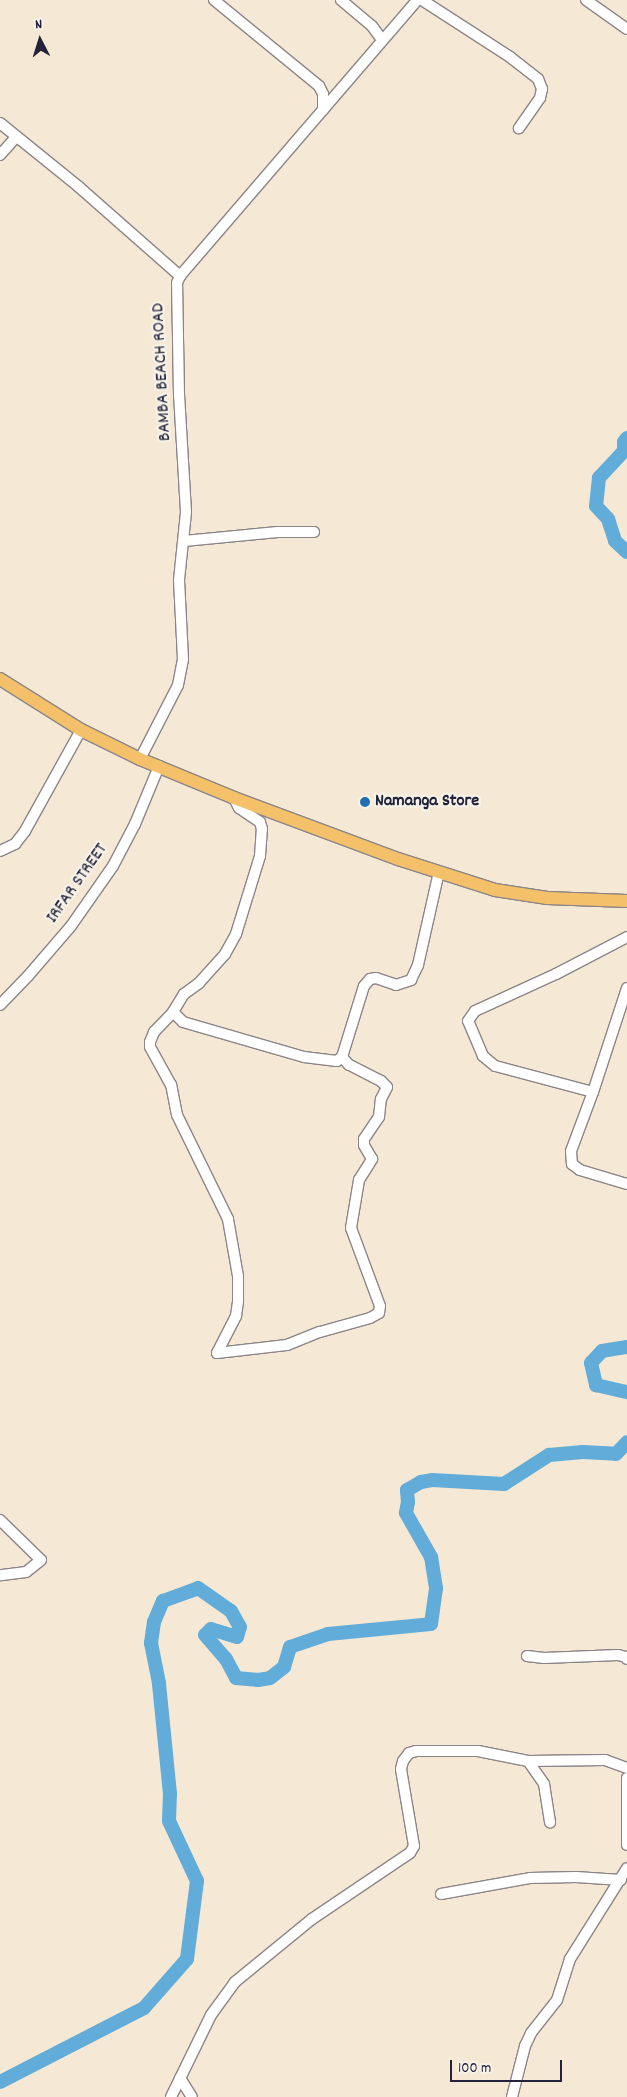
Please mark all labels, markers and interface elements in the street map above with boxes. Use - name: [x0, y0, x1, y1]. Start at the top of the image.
- north arrow: [15, 15, 65, 65]
- text: N: [34, 15, 43, 35]
- street label: BAMBA BEACH ROAD: [149, 302, 177, 442]
- place label: Namanga Store: [375, 791, 479, 813]
- marker: Namanga Store: [359, 796, 371, 808]
- street label: IRFAR STREET: [43, 840, 113, 928]
- scale bar: [452, 2050, 564, 2082]
- text: 100 m: [458, 2058, 491, 2080]

